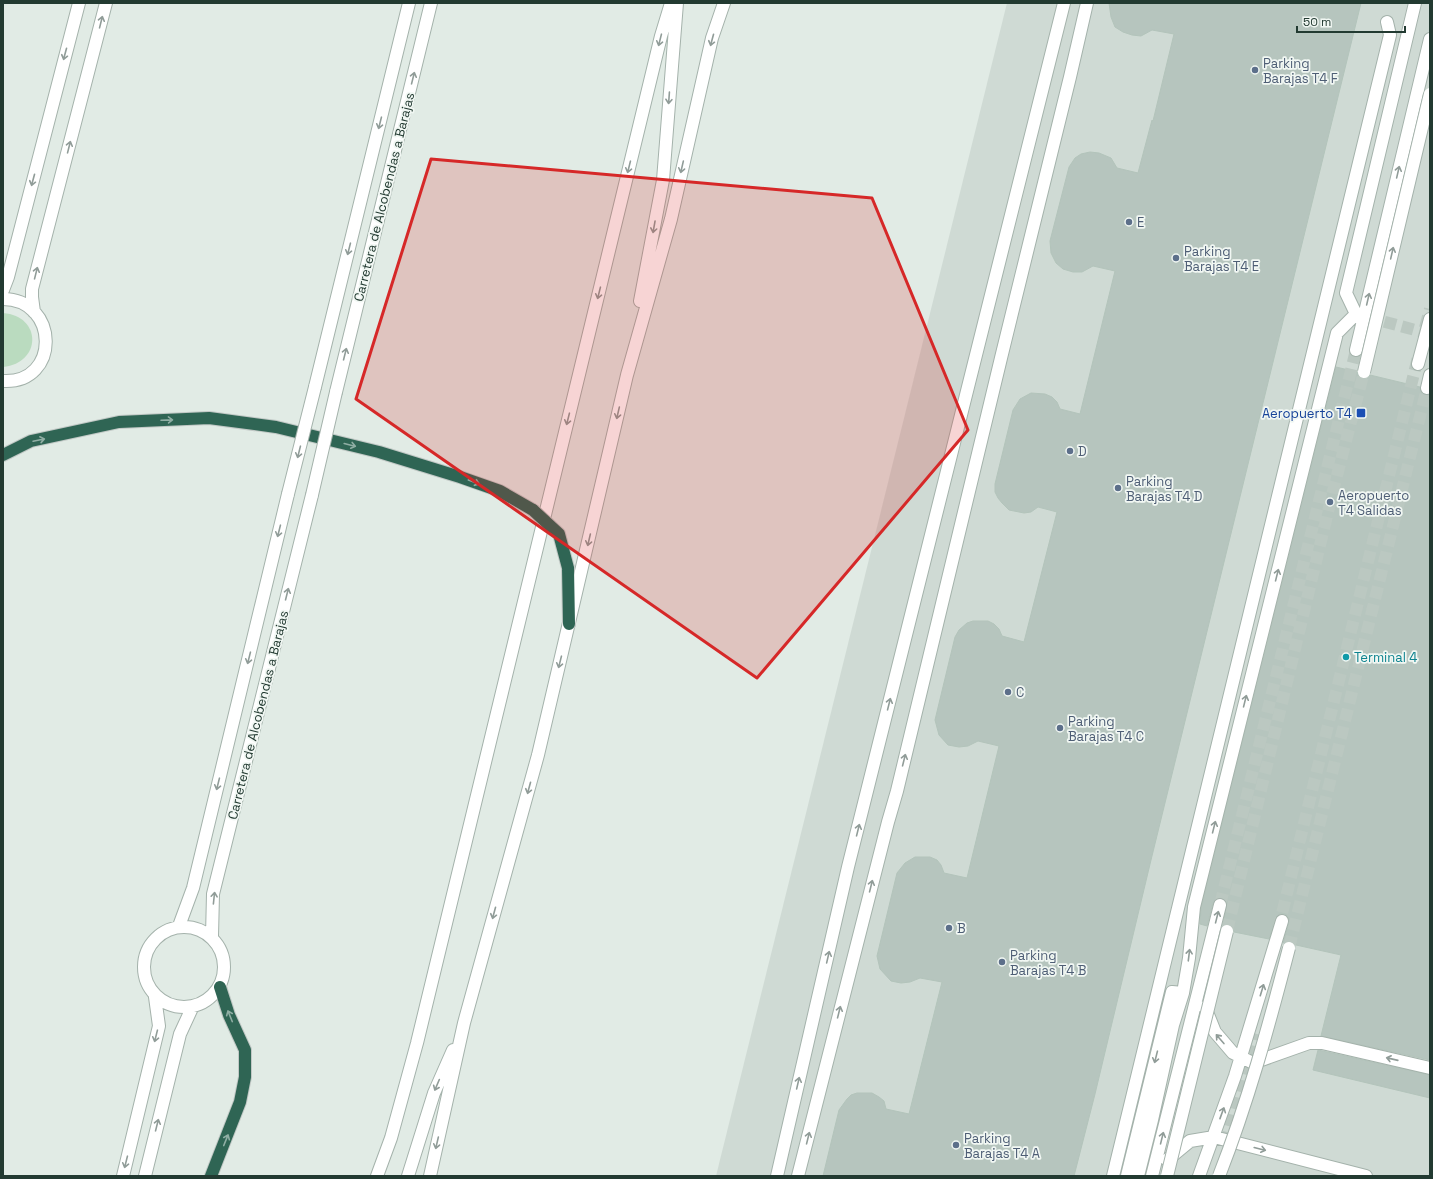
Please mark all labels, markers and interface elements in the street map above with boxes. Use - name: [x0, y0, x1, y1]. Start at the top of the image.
- scale bar: [1297, 8, 1405, 34]
- text: 50 m: [1303, 14, 1331, 30]
- one-way arrow: [98, 15, 105, 28]
- one-way arrow: [708, 33, 715, 46]
- one-way arrow: [655, 34, 663, 47]
- one-way arrow: [61, 48, 69, 61]
- place label: Parking Barajas T4 F: [1263, 55, 1338, 87]
- marker: Parking Barajas T4 F: [1250, 65, 1260, 75]
- one-way arrow: [410, 72, 417, 85]
- street label: Carretera de Alcobendas a Barajas: [350, 91, 418, 303]
- one-way arrow: [665, 91, 672, 104]
- one-way arrow: [375, 116, 383, 129]
- one-way arrow: [65, 141, 73, 154]
- one-way arrow: [625, 160, 632, 173]
- one-way arrow: [678, 160, 686, 173]
- one-way arrow: [1395, 166, 1402, 179]
- one-way arrow: [28, 173, 36, 186]
- place label: E: [1137, 214, 1144, 231]
- marker: E: [1124, 217, 1134, 227]
- one-way arrow: [650, 220, 658, 233]
- one-way arrow: [344, 242, 352, 255]
- place label: Parking Barajas T4 E: [1184, 243, 1259, 275]
- one-way arrow: [1389, 247, 1397, 260]
- marker: Parking Barajas T4 E: [1171, 253, 1181, 263]
- one-way arrow: [33, 267, 41, 280]
- one-way arrow: [594, 286, 602, 299]
- one-way arrow: [1365, 293, 1372, 306]
- one-way arrow: [342, 348, 350, 361]
- place label: Aeropuerto T4: [1262, 405, 1352, 422]
- one-way arrow: [614, 407, 622, 420]
- marker: Aeropuerto T4: [1355, 407, 1367, 419]
- one-way arrow: [564, 413, 571, 426]
- one-way arrow: [160, 416, 173, 424]
- one-way arrow: [32, 435, 45, 443]
- one-way arrow: [343, 442, 356, 449]
- place label: D: [1078, 443, 1087, 460]
- one-way arrow: [295, 445, 302, 458]
- marker: D: [1065, 446, 1075, 456]
- place label: Parking Barajas T4 D: [1126, 473, 1202, 505]
- one-way arrow: [468, 479, 481, 486]
- marker: Parking Barajas T4 D: [1113, 483, 1123, 493]
- place label: Aeropuerto T4 Salidas: [1338, 487, 1409, 519]
- marker: Aeropuerto T4 Salidas: [1325, 497, 1335, 507]
- one-way arrow: [275, 525, 283, 538]
- one-way arrow: [585, 533, 593, 546]
- one-way arrow: [1274, 569, 1281, 582]
- one-way arrow: [284, 588, 292, 601]
- street label: Carretera de Alcobendas a Barajas: [224, 609, 292, 821]
- place label: Terminal 4: [1354, 649, 1417, 666]
- one-way arrow: [244, 651, 252, 664]
- marker: Terminal 4: [1341, 652, 1351, 662]
- one-way arrow: [556, 655, 564, 668]
- place label: C: [1016, 684, 1024, 701]
- marker: C: [1003, 687, 1013, 697]
- one-way arrow: [1242, 695, 1250, 708]
- one-way arrow: [886, 698, 893, 711]
- place label: Parking Barajas T4 C: [1068, 713, 1144, 745]
- marker: Parking Barajas T4 C: [1055, 723, 1065, 733]
- one-way arrow: [901, 754, 909, 767]
- one-way arrow: [214, 777, 222, 790]
- one-way arrow: [525, 781, 532, 794]
- one-way arrow: [1210, 821, 1218, 834]
- one-way arrow: [854, 824, 862, 837]
- one-way arrow: [868, 880, 876, 893]
- one-way arrow: [210, 891, 217, 904]
- one-way arrow: [490, 906, 498, 919]
- one-way arrow: [1214, 911, 1222, 924]
- place label: B: [957, 920, 966, 937]
- marker: B: [944, 923, 954, 933]
- place label: Parking Barajas T4 B: [1010, 947, 1086, 979]
- one-way arrow: [1186, 949, 1193, 962]
- one-way arrow: [824, 951, 832, 964]
- marker: Parking Barajas T4 B: [997, 957, 1007, 967]
- one-way arrow: [1259, 983, 1266, 996]
- one-way arrow: [836, 1006, 844, 1019]
- one-way arrow: [225, 1011, 233, 1023]
- one-way arrow: [152, 1029, 160, 1042]
- one-way arrow: [1216, 1033, 1225, 1044]
- one-way arrow: [1152, 1050, 1160, 1063]
- one-way arrow: [1386, 1055, 1399, 1062]
- one-way arrow: [795, 1077, 803, 1090]
- one-way arrow: [433, 1078, 441, 1090]
- one-way arrow: [1219, 1107, 1226, 1120]
- one-way arrow: [154, 1118, 162, 1131]
- place label: Parking Barajas T4 A: [964, 1130, 1040, 1162]
- one-way arrow: [804, 1132, 812, 1145]
- one-way arrow: [1158, 1132, 1166, 1145]
- one-way arrow: [222, 1134, 230, 1146]
- one-way arrow: [433, 1136, 441, 1149]
- marker: Parking Barajas T4 A: [951, 1140, 961, 1150]
- one-way arrow: [1254, 1146, 1267, 1153]
- one-way arrow: [121, 1155, 129, 1168]

